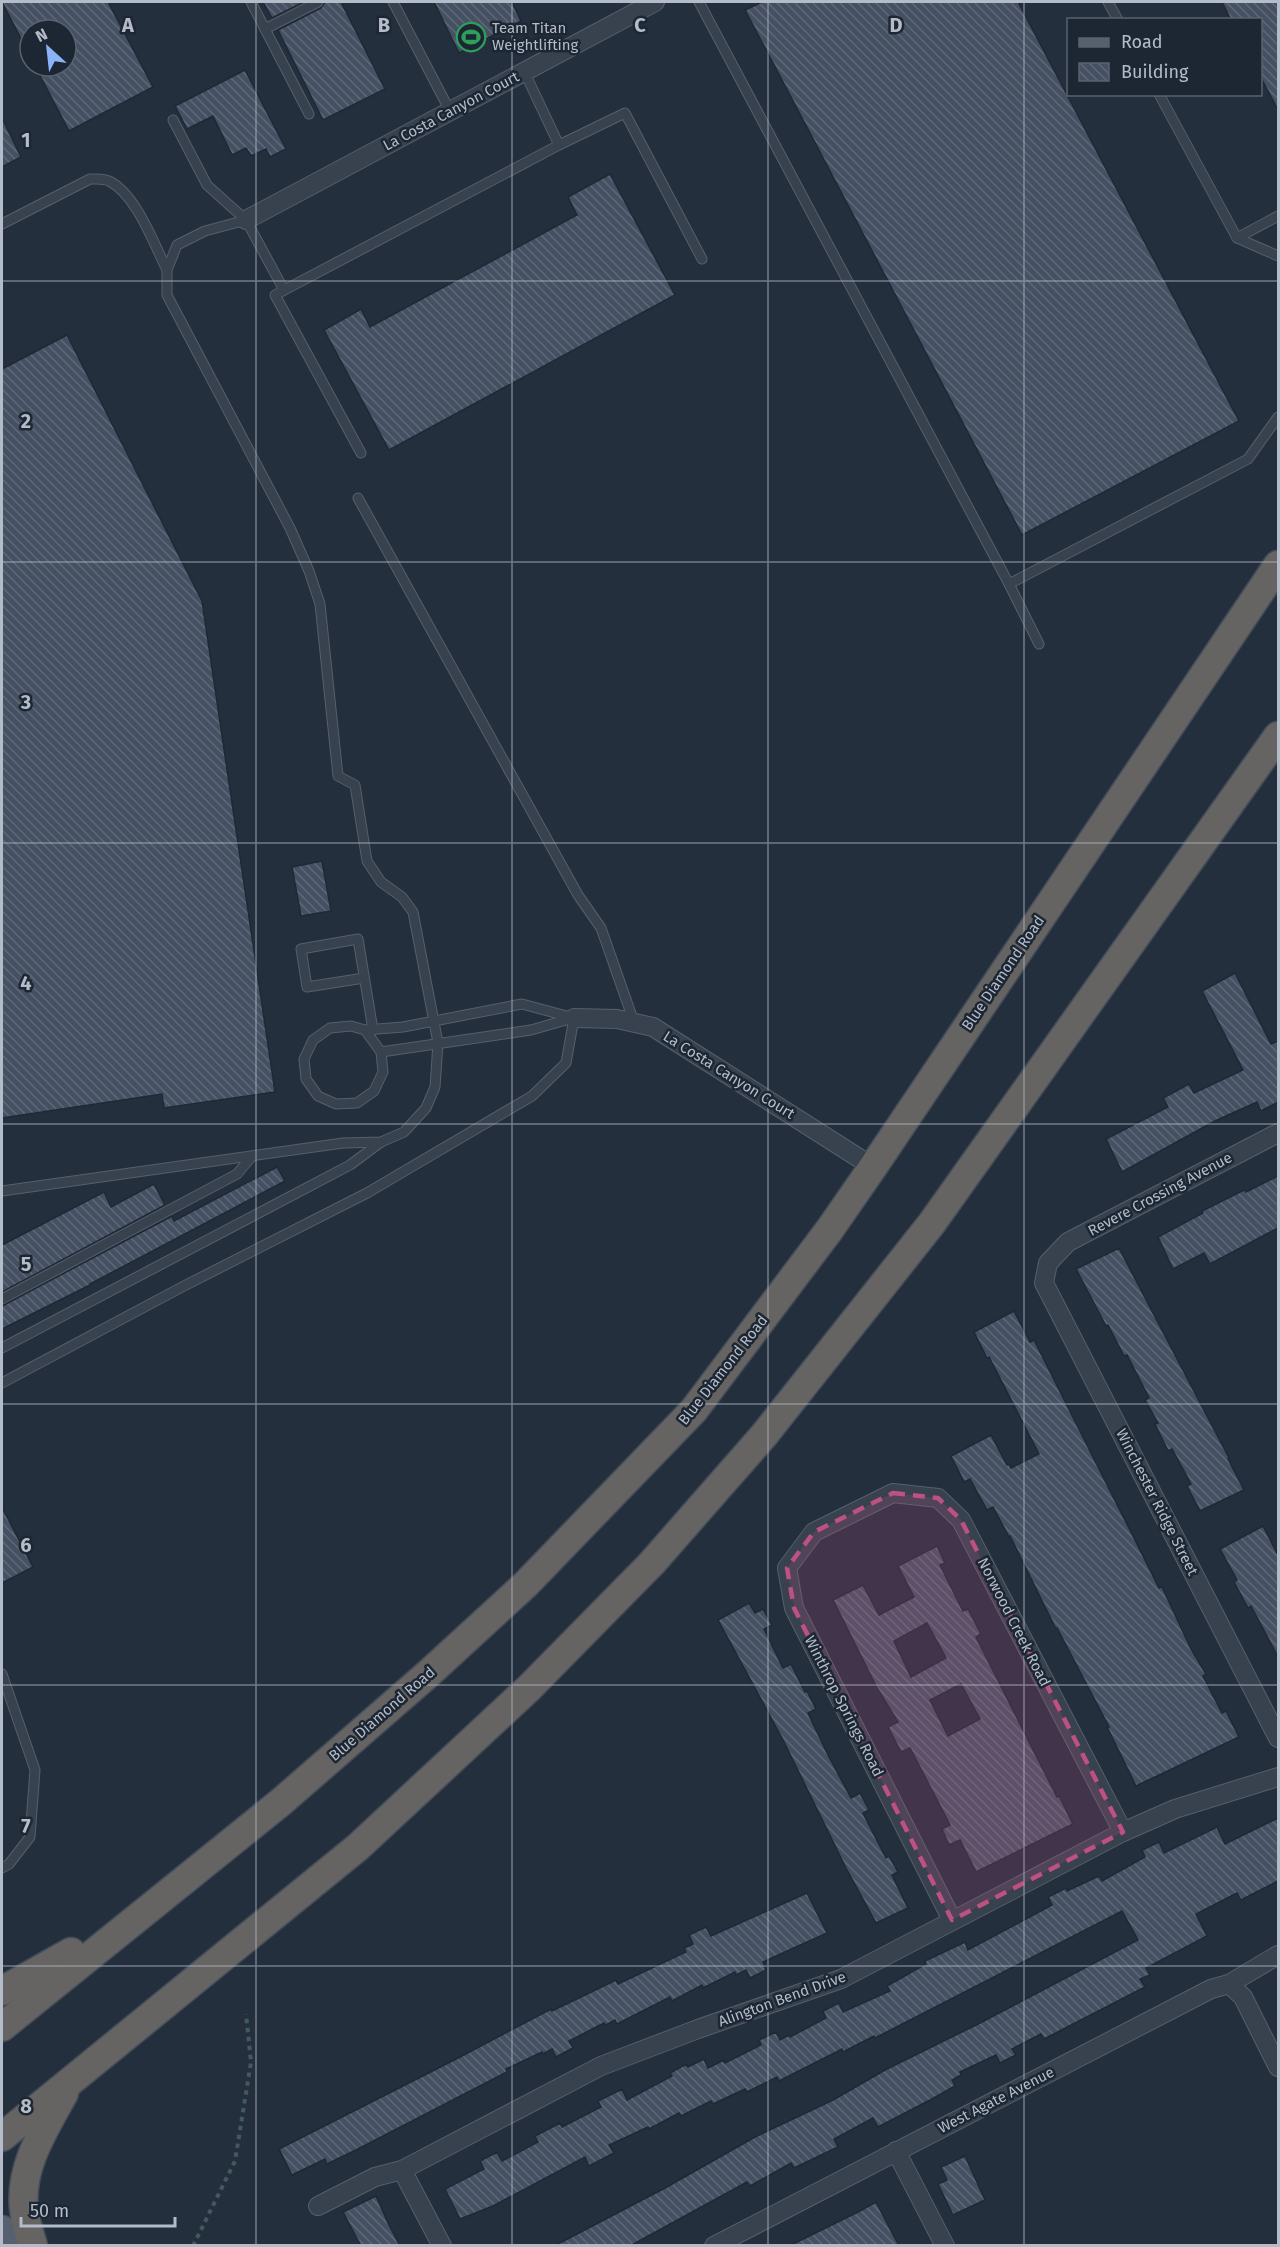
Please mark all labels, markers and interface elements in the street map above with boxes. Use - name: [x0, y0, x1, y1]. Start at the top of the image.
- text: A: [121, 13, 135, 37]
- text: B: [378, 13, 390, 37]
- text: C: [634, 13, 646, 37]
- text: D: [889, 13, 903, 37]
- north arrow: [18, 18, 78, 78]
- legend: [1067, 18, 1262, 96]
- place label: Team Titan Weightlifting: [492, 19, 579, 54]
- sports icon: Team Titan Weightlifting: [455, 21, 487, 53]
- text: N: [32, 24, 50, 46]
- text: Road: [1121, 31, 1163, 53]
- text: Building: [1121, 61, 1189, 83]
- street label: La Costa Canyon Court: [380, 67, 523, 155]
- text: 1: [21, 128, 31, 152]
- text: 2: [21, 409, 31, 433]
- text: 3: [20, 690, 31, 714]
- street label: Blue Diamond Road: [958, 912, 1048, 1034]
- text: 4: [20, 971, 32, 995]
- street label: La Costa Canyon Court: [660, 1027, 798, 1123]
- street label: Revere Crossing Avenue: [1085, 1148, 1235, 1240]
- text: 5: [21, 1252, 32, 1276]
- street label: Blue Diamond Road: [675, 1312, 771, 1428]
- street label: Winchester Ridge Street: [1112, 1426, 1202, 1579]
- text: 6: [20, 1533, 32, 1557]
- street label: Norwood Creek Road: [974, 1555, 1054, 1689]
- street label: Winthrop Springs Road: [801, 1633, 887, 1779]
- street label: Blue Diamond Road: [325, 1663, 439, 1765]
- text: 7: [21, 1814, 31, 1838]
- street label: Alington Bend Drive: [716, 1968, 848, 2030]
- street label: West Agate Avenue: [935, 2063, 1057, 2137]
- text: 8: [20, 2094, 32, 2118]
- scale bar: [21, 2190, 176, 2228]
- text: 50 m: [30, 2200, 69, 2222]

